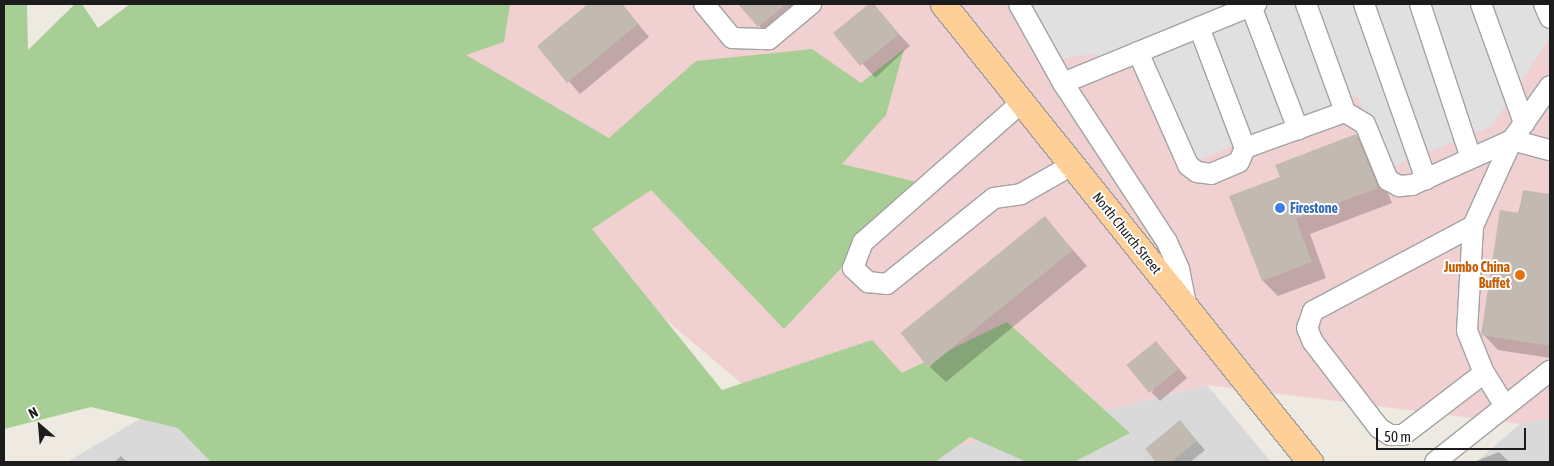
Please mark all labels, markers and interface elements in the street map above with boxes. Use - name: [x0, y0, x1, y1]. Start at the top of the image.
- street label: North Church Street: [1089, 189, 1165, 277]
- place label: Firestone: [1290, 200, 1338, 216]
- marker: Firestone: [1274, 202, 1286, 214]
- place label: Jumbo China Buffet: [1444, 259, 1510, 292]
- marker: Jumbo China Buffet: [1514, 269, 1526, 281]
- north arrow: [15, 401, 65, 451]
- text: N: [26, 404, 40, 422]
- scale bar: [1379, 418, 1529, 450]
- text: 50 m: [1384, 428, 1411, 445]

